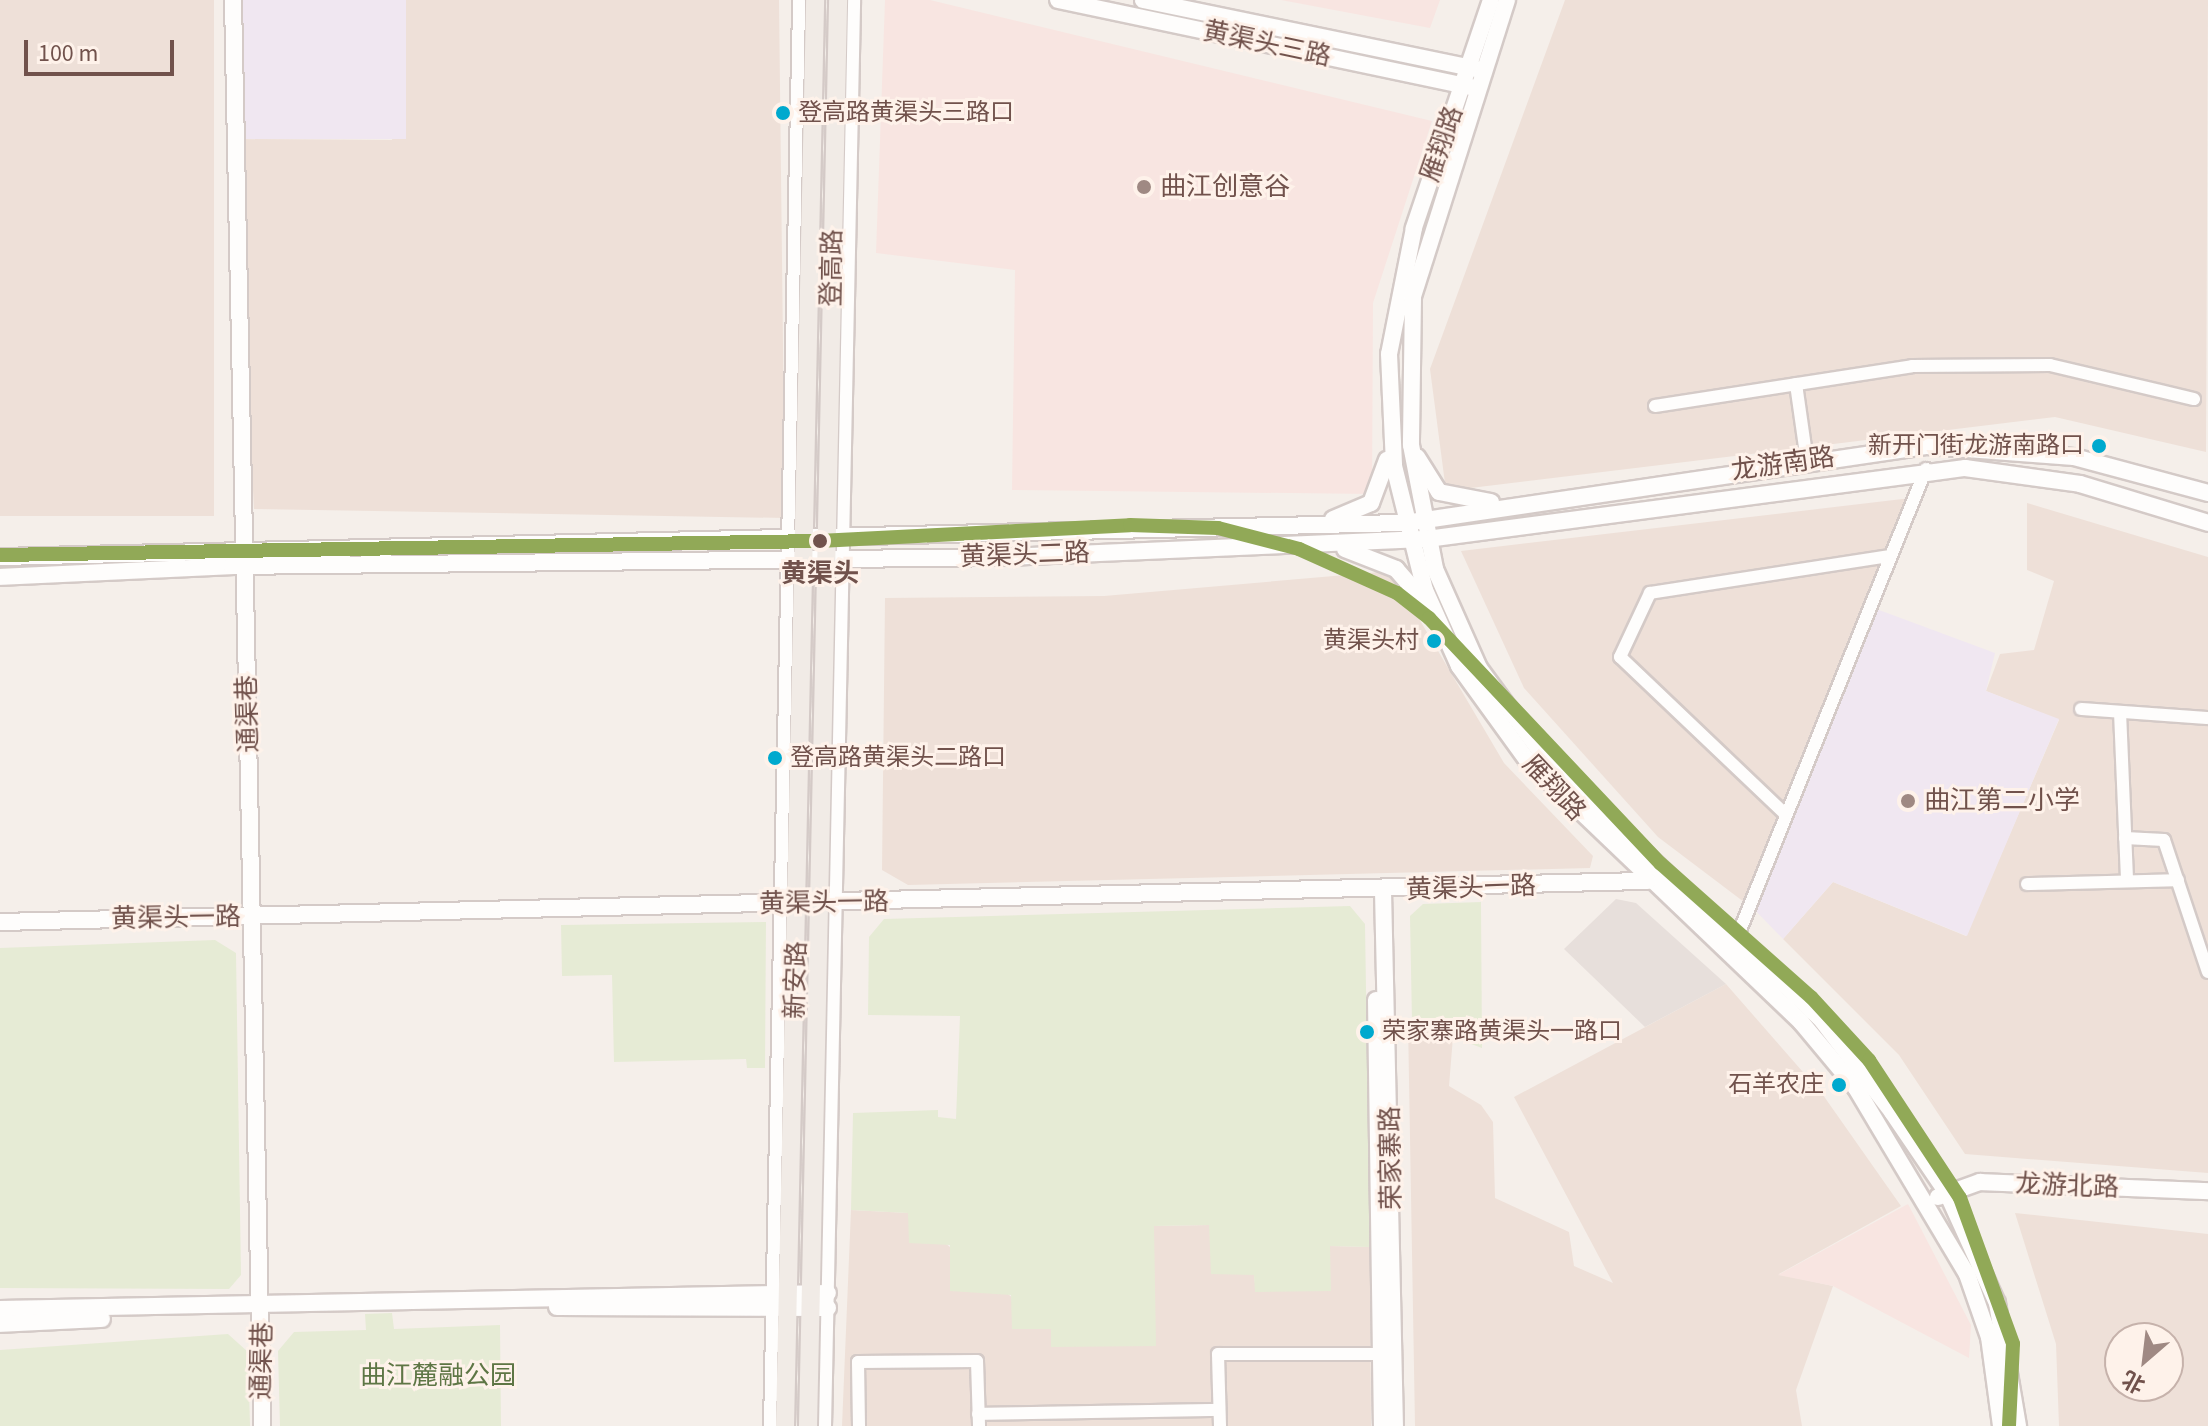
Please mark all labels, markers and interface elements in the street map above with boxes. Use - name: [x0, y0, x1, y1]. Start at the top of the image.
- street label: 黄渠头三路: [1200, 15, 1334, 73]
- scale bar: [28, 24, 178, 74]
- text: 100 m: [38, 36, 98, 71]
- place label: 登高路黄渠头三路口: [798, 99, 1014, 127]
- street label: 雁翔路: [1415, 102, 1469, 186]
- marker: 登高路黄渠头三路口: [775, 105, 791, 121]
- place label: 曲江创意谷: [1160, 171, 1290, 203]
- marker: 曲江创意谷: [1135, 178, 1153, 196]
- street label: 登高路: [816, 229, 848, 307]
- place label: 新开门街龙游南路口: [1868, 432, 2084, 460]
- marker: 新开门街龙游南路口: [2091, 438, 2107, 454]
- street label: 龙游南路: [1729, 441, 1837, 487]
- marker: 黄渠头: [806, 527, 834, 555]
- street label: 黄渠头二路: [959, 537, 1091, 573]
- place label: 黄渠头: [781, 558, 859, 590]
- place label: 黄渠头村: [1323, 627, 1419, 655]
- marker: 黄渠头村: [1426, 633, 1442, 649]
- street label: 通渠巷: [231, 674, 265, 754]
- place label: 登高路黄渠头二路口: [790, 744, 1006, 772]
- street label: 雁翔路: [1516, 749, 1592, 827]
- marker: 登高路黄渠头二路口: [767, 750, 783, 766]
- place label: 曲江第二小学: [1924, 785, 2080, 817]
- marker: 曲江第二小学: [1899, 792, 1917, 810]
- street label: 黄渠头一路: [1405, 870, 1537, 906]
- street label: 黄渠头一路: [759, 886, 889, 920]
- street label: 黄渠头一路: [111, 901, 241, 935]
- street label: 新安路: [779, 940, 813, 1020]
- place label: 荣家寨路黄渠头一路口: [1382, 1018, 1622, 1046]
- marker: 荣家寨路黄渠头一路口: [1359, 1024, 1375, 1040]
- place label: 石羊农庄: [1728, 1071, 1824, 1099]
- marker: 石羊农庄: [1831, 1077, 1847, 1093]
- street label: 荣家寨路: [1374, 1106, 1408, 1210]
- street label: 龙游北路: [2014, 1169, 2120, 1203]
- street label: 通渠巷: [246, 1322, 278, 1400]
- north arrow: [2104, 1322, 2184, 1402]
- park label: 曲江麓融公园: [360, 1360, 516, 1392]
- text: 北: [2116, 1362, 2151, 1401]

